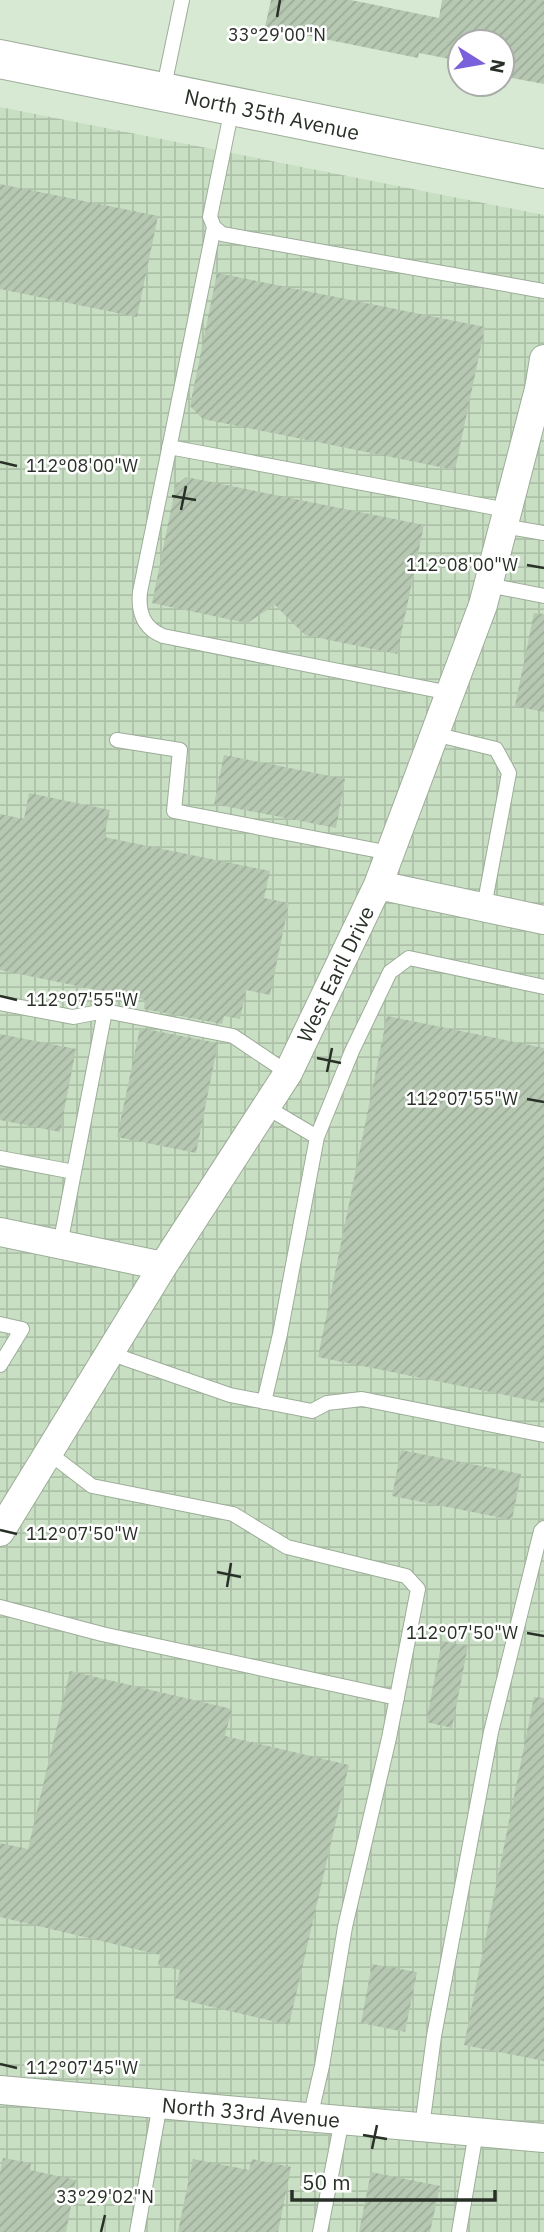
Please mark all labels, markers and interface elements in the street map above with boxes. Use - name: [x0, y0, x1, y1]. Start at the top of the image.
- text: 33°29'00"N: [228, 23, 326, 46]
- north arrow: [446, 28, 516, 98]
- text: N: [485, 57, 511, 75]
- street label: North 35th Avenue: [182, 82, 362, 146]
- text: 112°08'00"W: [26, 454, 138, 477]
- text: 112°08'00"W: [406, 553, 518, 576]
- street label: West Earll Drive: [290, 901, 380, 1047]
- text: 112°07'55"W: [26, 988, 138, 1011]
- text: 112°07'55"W: [406, 1087, 518, 1110]
- text: 112°07'50"W: [26, 1522, 138, 1545]
- text: 112°07'50"W: [406, 1621, 518, 1644]
- text: 112°07'45"W: [26, 2056, 138, 2079]
- street label: North 33rd Avenue: [161, 2090, 341, 2134]
- scale bar: [292, 2158, 495, 2202]
- text: 50 m: [302, 2168, 351, 2196]
- text: 33°29'02"N: [56, 2185, 154, 2208]

